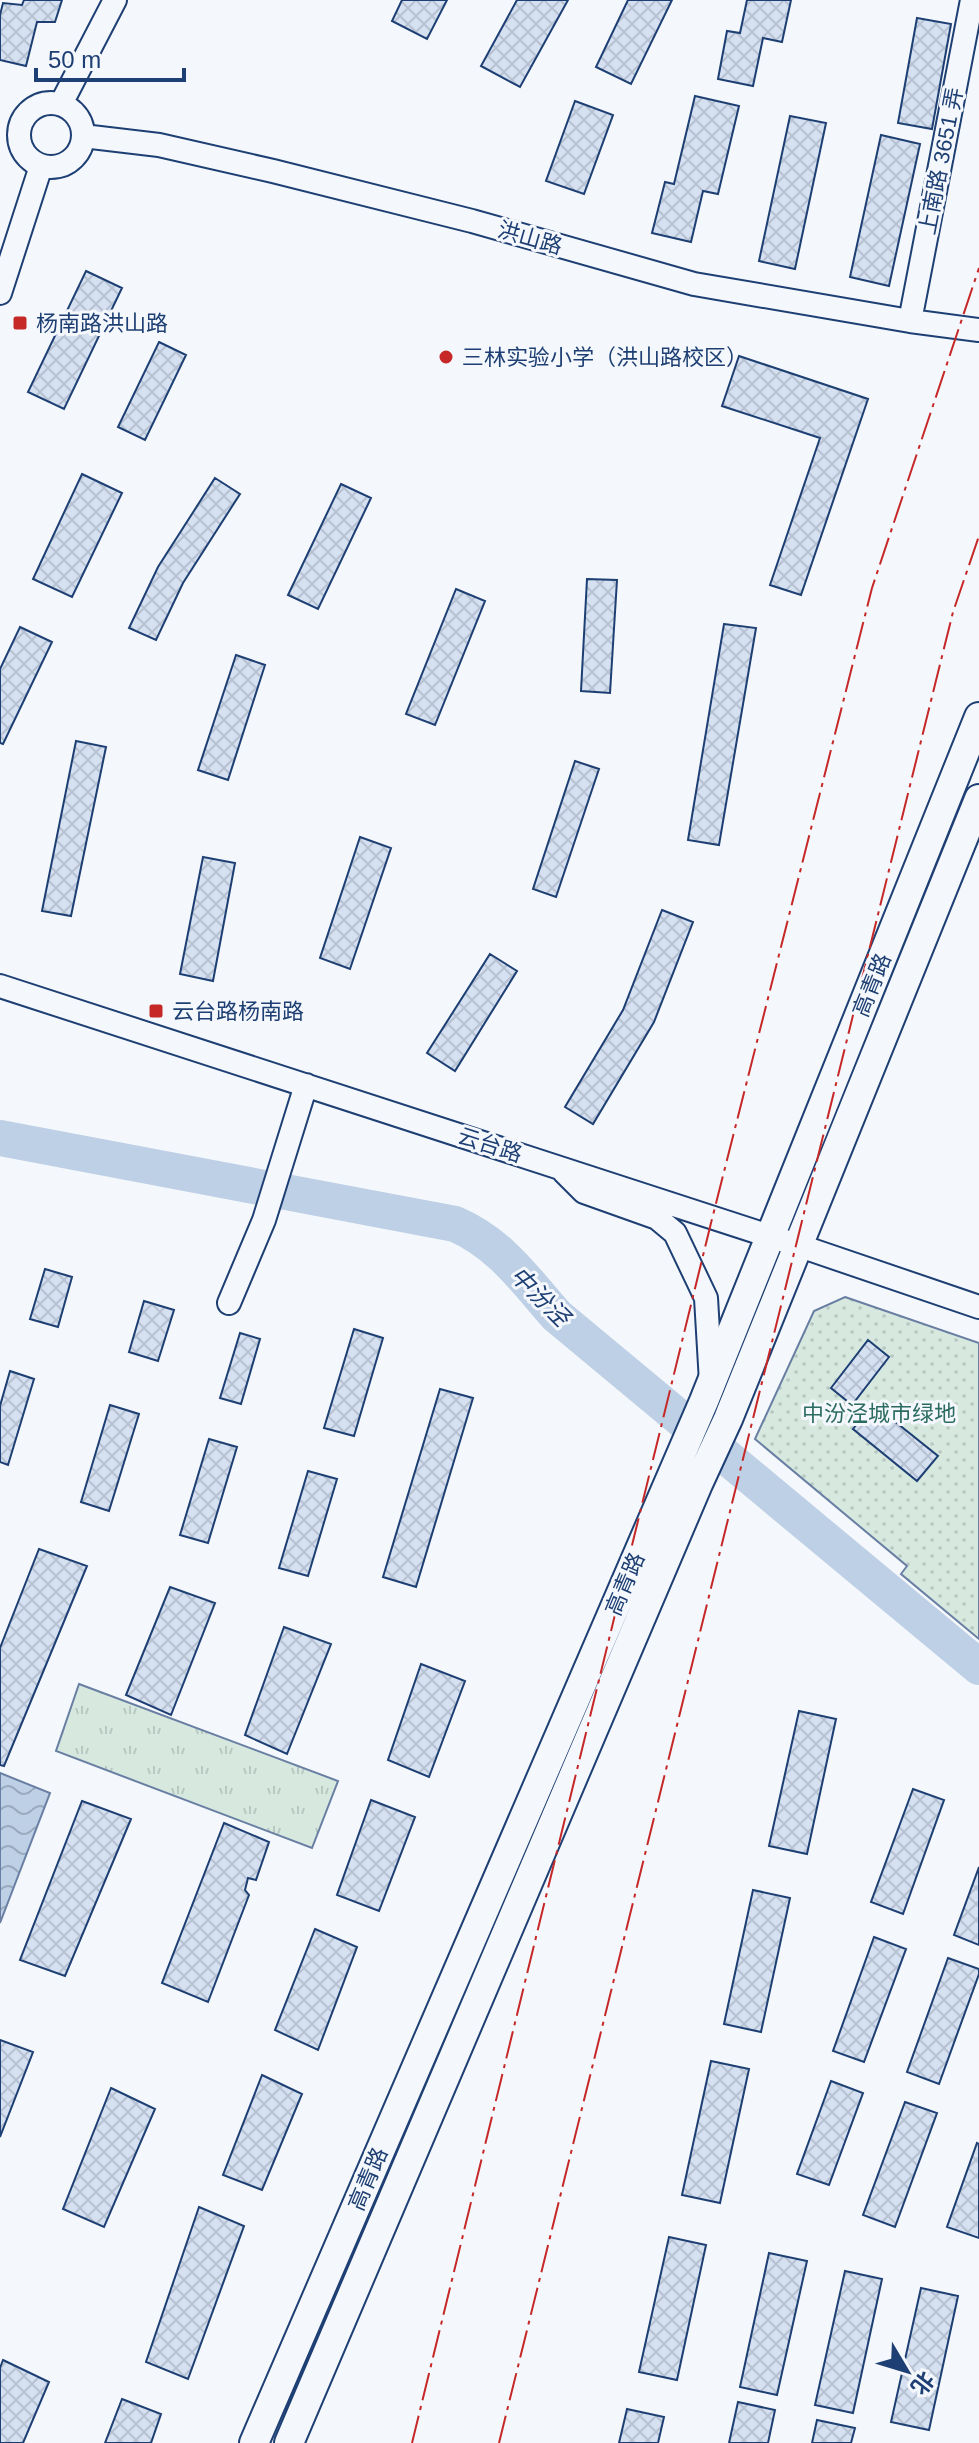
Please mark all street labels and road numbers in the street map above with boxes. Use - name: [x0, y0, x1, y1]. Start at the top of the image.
- street label: 上南路 3651 弄: [914, 85, 968, 237]
- street label: 洪山路: [495, 217, 565, 259]
- street label: 高青路: [848, 950, 896, 1020]
- street label: 云台路: [455, 1123, 525, 1167]
- street label: 高青路: [601, 1549, 649, 1619]
- street label: 高青路: [344, 2144, 392, 2214]

